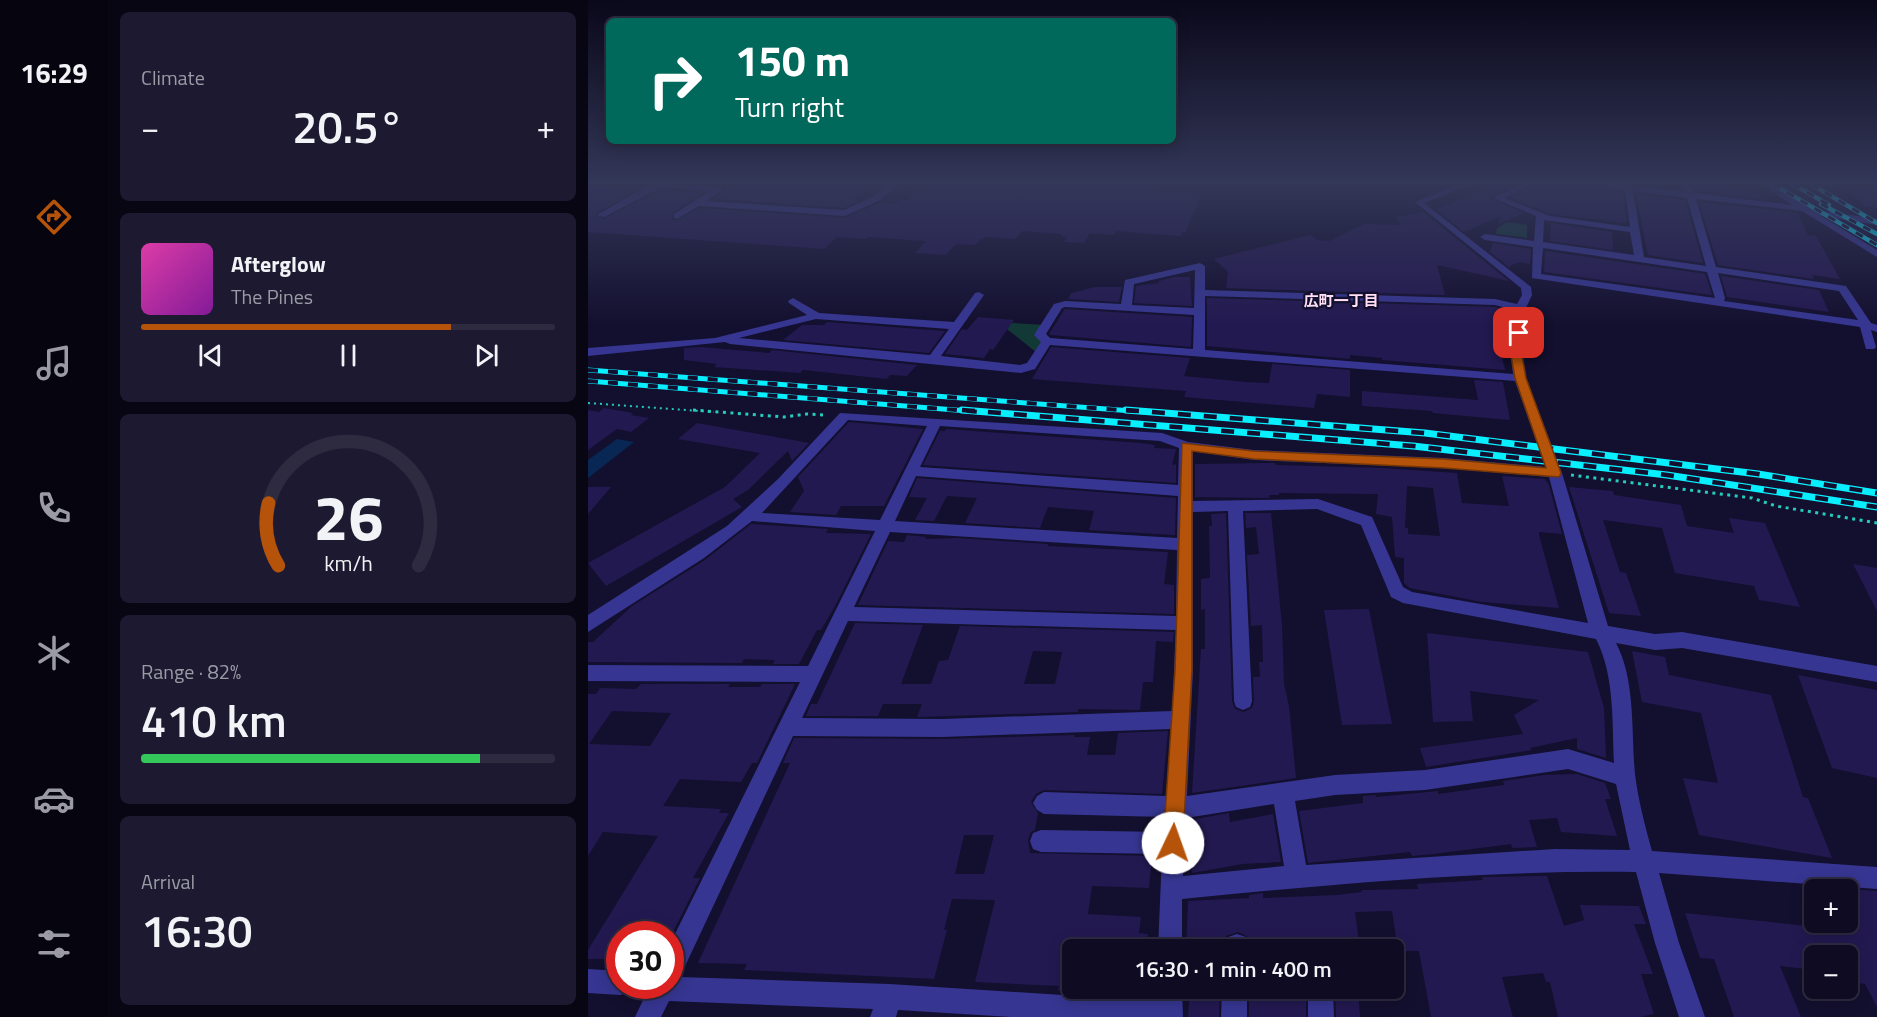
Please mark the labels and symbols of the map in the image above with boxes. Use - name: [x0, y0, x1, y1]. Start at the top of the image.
- district label: 広町一丁目: [1303, 289, 1379, 312]
- pin: [1493, 307, 1544, 358]
- position arrow: [1141, 811, 1205, 875]
- speed limit sign: 30: [606, 921, 684, 999]

